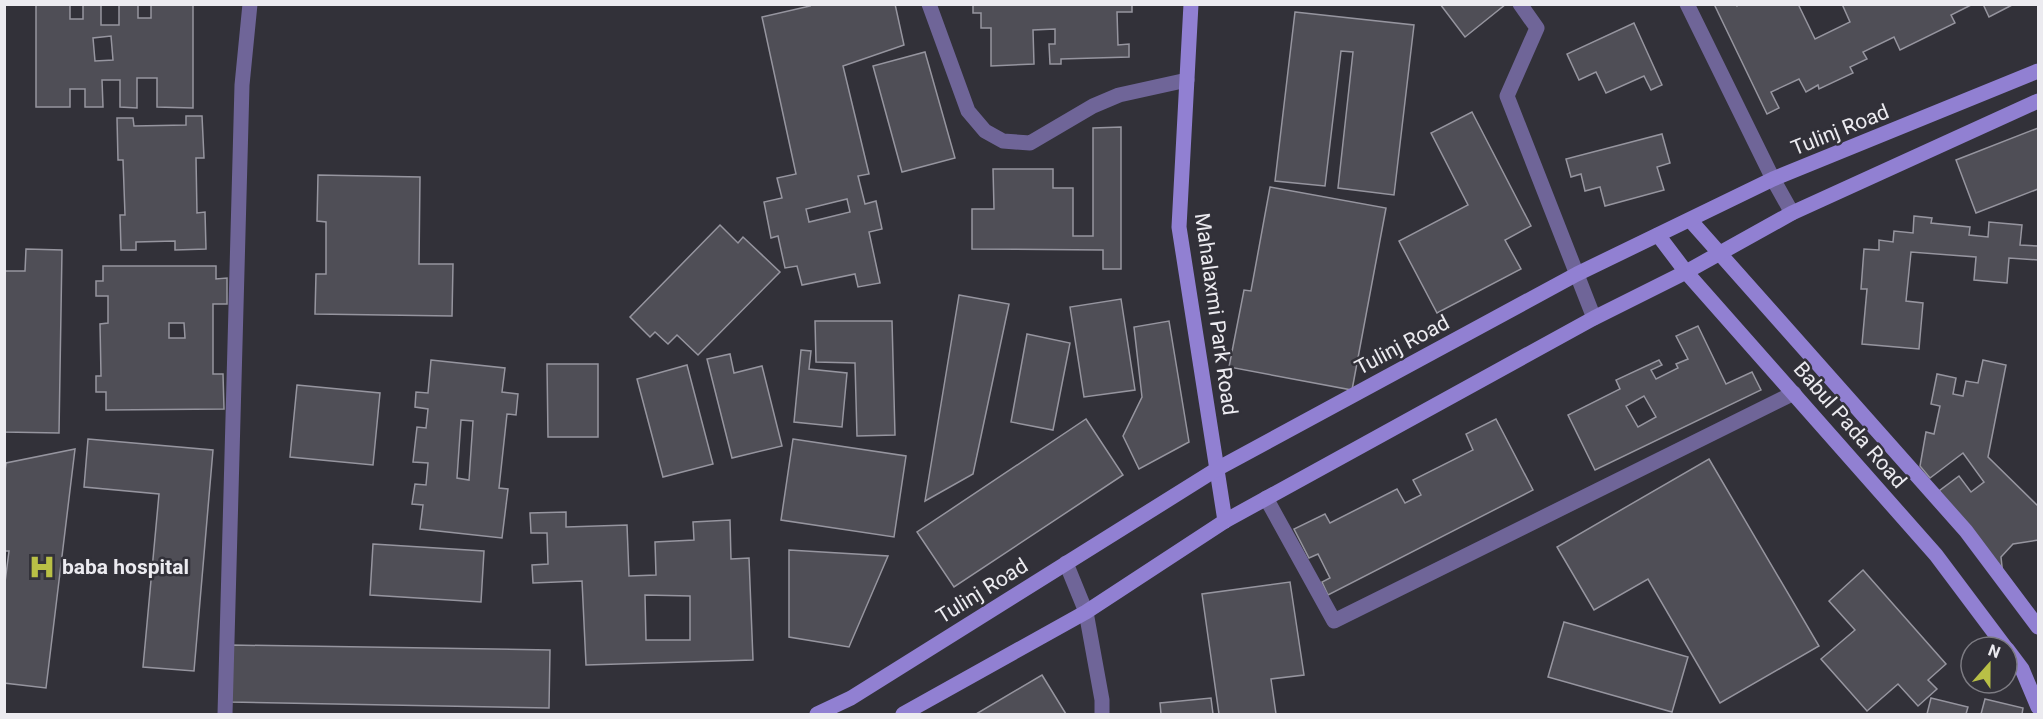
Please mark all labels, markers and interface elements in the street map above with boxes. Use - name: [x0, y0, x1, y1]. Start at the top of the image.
- street label: Tulinj Road: [1788, 100, 1892, 160]
- street label: Mahalaxmi Park Road: [1190, 211, 1242, 417]
- street label: Tulinj Road: [1351, 310, 1453, 380]
- street label: Babul Pada Road: [1789, 357, 1911, 493]
- hospital icon: baba hospital: [27, 552, 57, 582]
- street label: Tulinj Road: [932, 553, 1032, 629]
- place label: baba hospital: [62, 555, 189, 579]
- north arrow: [1959, 635, 2019, 695]
- text: N: [1986, 641, 2003, 662]

